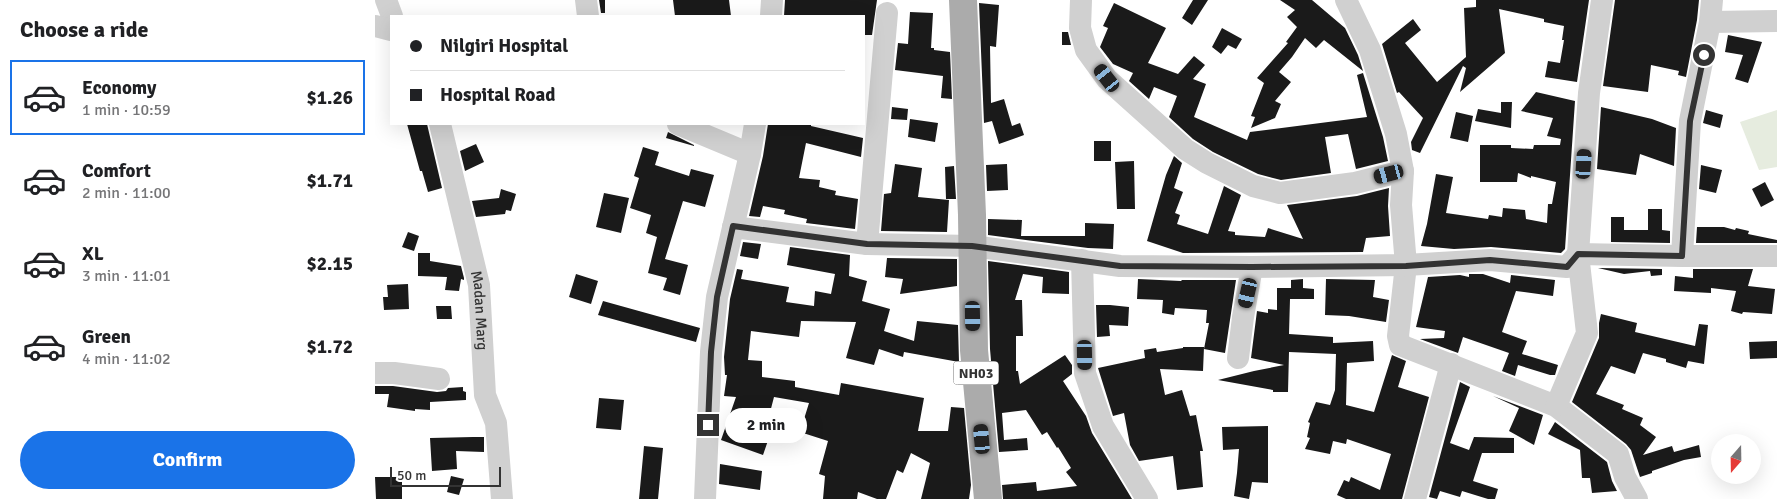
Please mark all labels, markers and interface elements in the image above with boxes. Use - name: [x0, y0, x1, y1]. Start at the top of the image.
- text: Choose a ride: [20, 16, 148, 43]
- text: Nilgiri Hospital: [440, 34, 568, 58]
- route start: [1693, 44, 1715, 66]
- car: [1091, 62, 1122, 94]
- icon: car: [22, 75, 67, 120]
- text: Economy: [82, 76, 156, 100]
- text: Hospital Road: [440, 83, 555, 107]
- text: $1.26: [307, 86, 353, 110]
- text: 1 min · 10:59: [82, 100, 171, 120]
- car: [1575, 149, 1592, 179]
- icon: car: [22, 158, 67, 203]
- text: Comfort: [82, 159, 151, 183]
- car: [1372, 163, 1405, 185]
- text: $1.71: [307, 169, 353, 193]
- text: 2 min · 11:00: [82, 183, 171, 203]
- icon: car: [22, 241, 67, 286]
- text: XL: [82, 242, 104, 266]
- text: $2.15: [307, 252, 353, 276]
- text: 3 min · 11:01: [82, 266, 171, 286]
- street label: Madan Marg: [467, 269, 492, 351]
- car: [1237, 277, 1258, 309]
- car: [965, 301, 980, 331]
- icon: car: [22, 324, 67, 369]
- text: Green: [82, 325, 131, 349]
- text: $1.72: [307, 335, 353, 359]
- car: [1077, 340, 1092, 370]
- text: 4 min · 11:02: [82, 349, 171, 369]
- road number: NH03: [953, 362, 999, 384]
- callout: 2 min: [725, 408, 808, 442]
- route end: [697, 414, 719, 436]
- text: 2 min: [747, 415, 785, 435]
- car: [973, 423, 990, 455]
- button: Confirm: [20, 431, 355, 489]
- north arrow: [1711, 434, 1761, 484]
- map controls: [1711, 434, 1761, 484]
- scale bar: [390, 464, 501, 487]
- text: 50 m: [397, 467, 426, 484]

